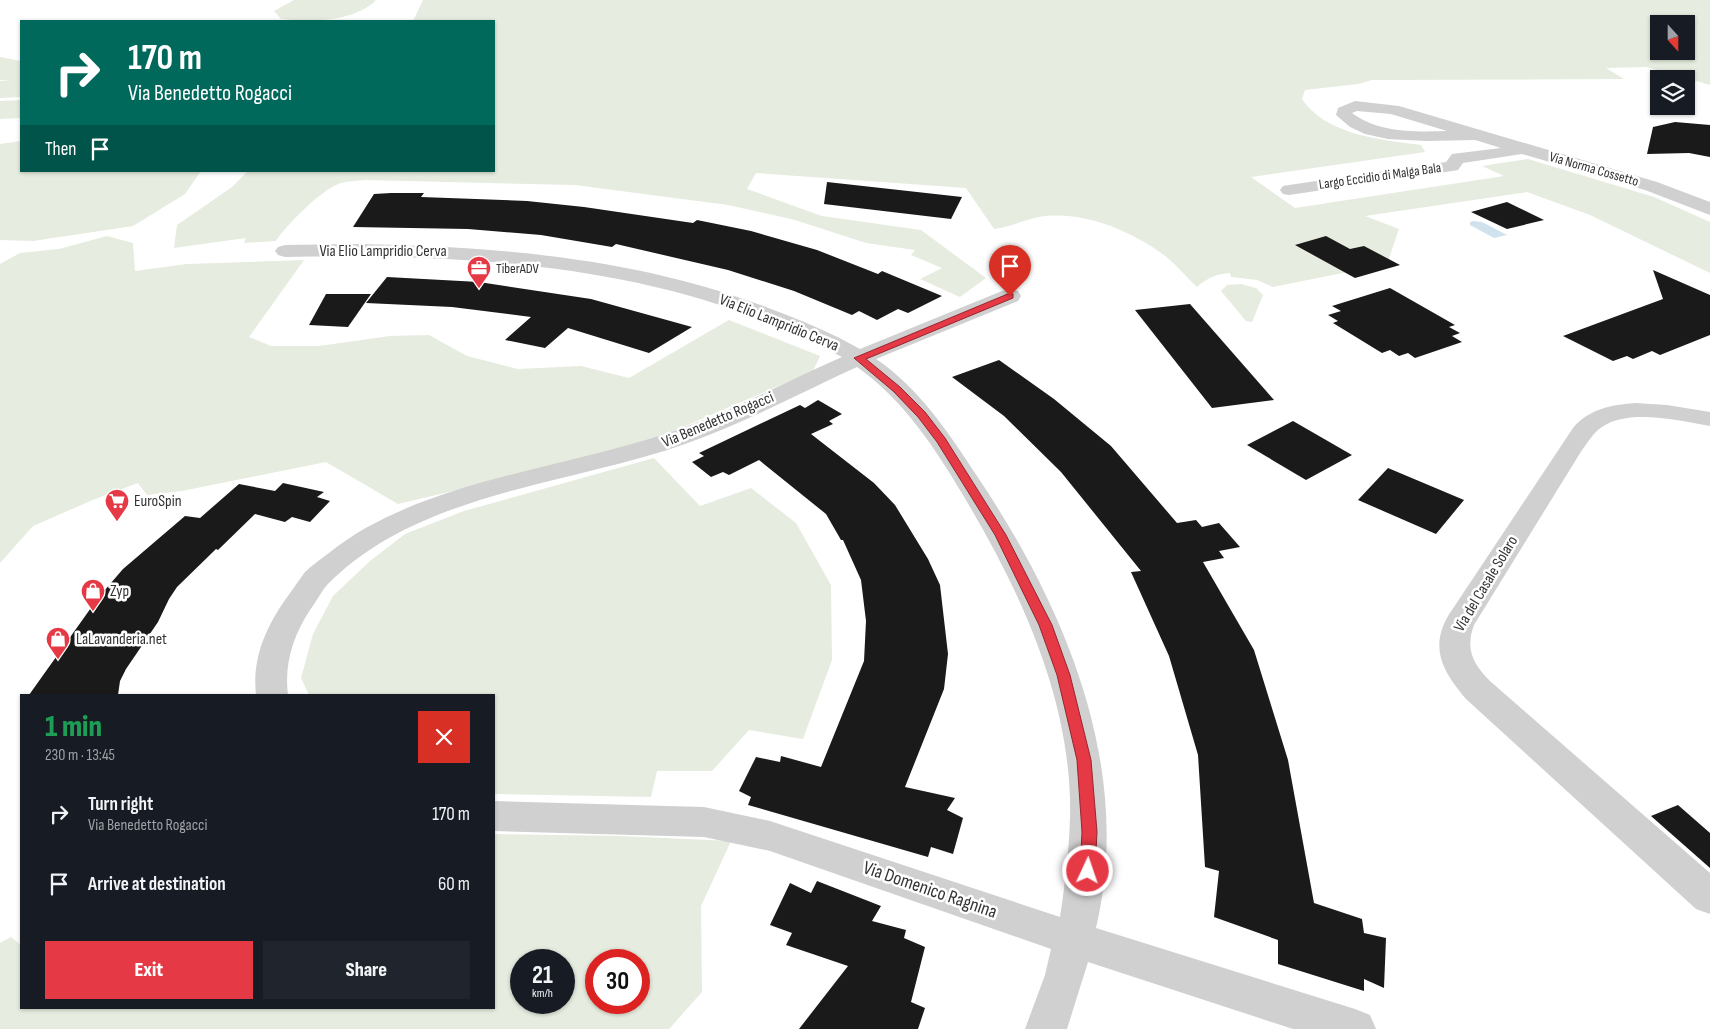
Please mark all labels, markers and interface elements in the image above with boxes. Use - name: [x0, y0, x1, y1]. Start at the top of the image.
- north arrow: [1650, 15, 1695, 60]
- map controls: [1650, 15, 1695, 115]
- text: 170 m: [128, 37, 202, 80]
- icon: right: [45, 40, 110, 105]
- button: layers: [1650, 70, 1695, 115]
- text: Via Benedetto Rogacci: [128, 80, 292, 107]
- icon: arrive: [86, 135, 114, 163]
- text: Then: [45, 138, 76, 161]
- street label: Via Norma Cossetto: [1547, 148, 1641, 190]
- street label: Largo Eccidio di Malga Bala: [1318, 159, 1442, 193]
- street label: Via Elio Lampridio Cerva: [319, 242, 447, 261]
- pin: [989, 245, 1031, 296]
- icon: arrive: [996, 252, 1024, 280]
- office icon: TiberADV: [466, 255, 492, 289]
- place label: TiberADV: [496, 260, 540, 277]
- street label: Via Elio Lampridio Cerva: [716, 290, 842, 356]
- street label: Via Benedetto Rogacci: [659, 388, 777, 452]
- supermarket icon: EuroSpin: [104, 488, 130, 522]
- place label: EuroSpin: [134, 492, 182, 511]
- street label: Via del Casale Solaro: [1450, 533, 1522, 635]
- shop icon: Zyp: [80, 578, 106, 612]
- place label: Zyp: [110, 582, 129, 601]
- shop icon: LaLavanderia.net: [45, 626, 71, 660]
- place label: LaLavanderia.net: [76, 630, 167, 649]
- text: 1 min: [45, 709, 102, 745]
- button: close: [418, 711, 470, 763]
- text: 230 m · 13:45: [45, 746, 115, 765]
- text: Turn right: [88, 793, 153, 816]
- icon: right: [45, 800, 73, 828]
- text: 170 m: [432, 803, 470, 826]
- text: Via Benedetto Rogacci: [88, 816, 207, 835]
- position arrow: [1061, 844, 1113, 896]
- street label: Via Domenico Ragnina: [860, 856, 1000, 924]
- icon: arrive: [45, 870, 73, 898]
- text: Arrive at destination: [88, 873, 226, 896]
- text: 60 m: [438, 873, 470, 896]
- button: Exit: [45, 941, 253, 999]
- button: Share: [263, 941, 470, 999]
- speed limit sign: 30: [585, 949, 650, 1014]
- text: 21: [532, 960, 553, 991]
- text: km/h: [532, 986, 553, 1001]

